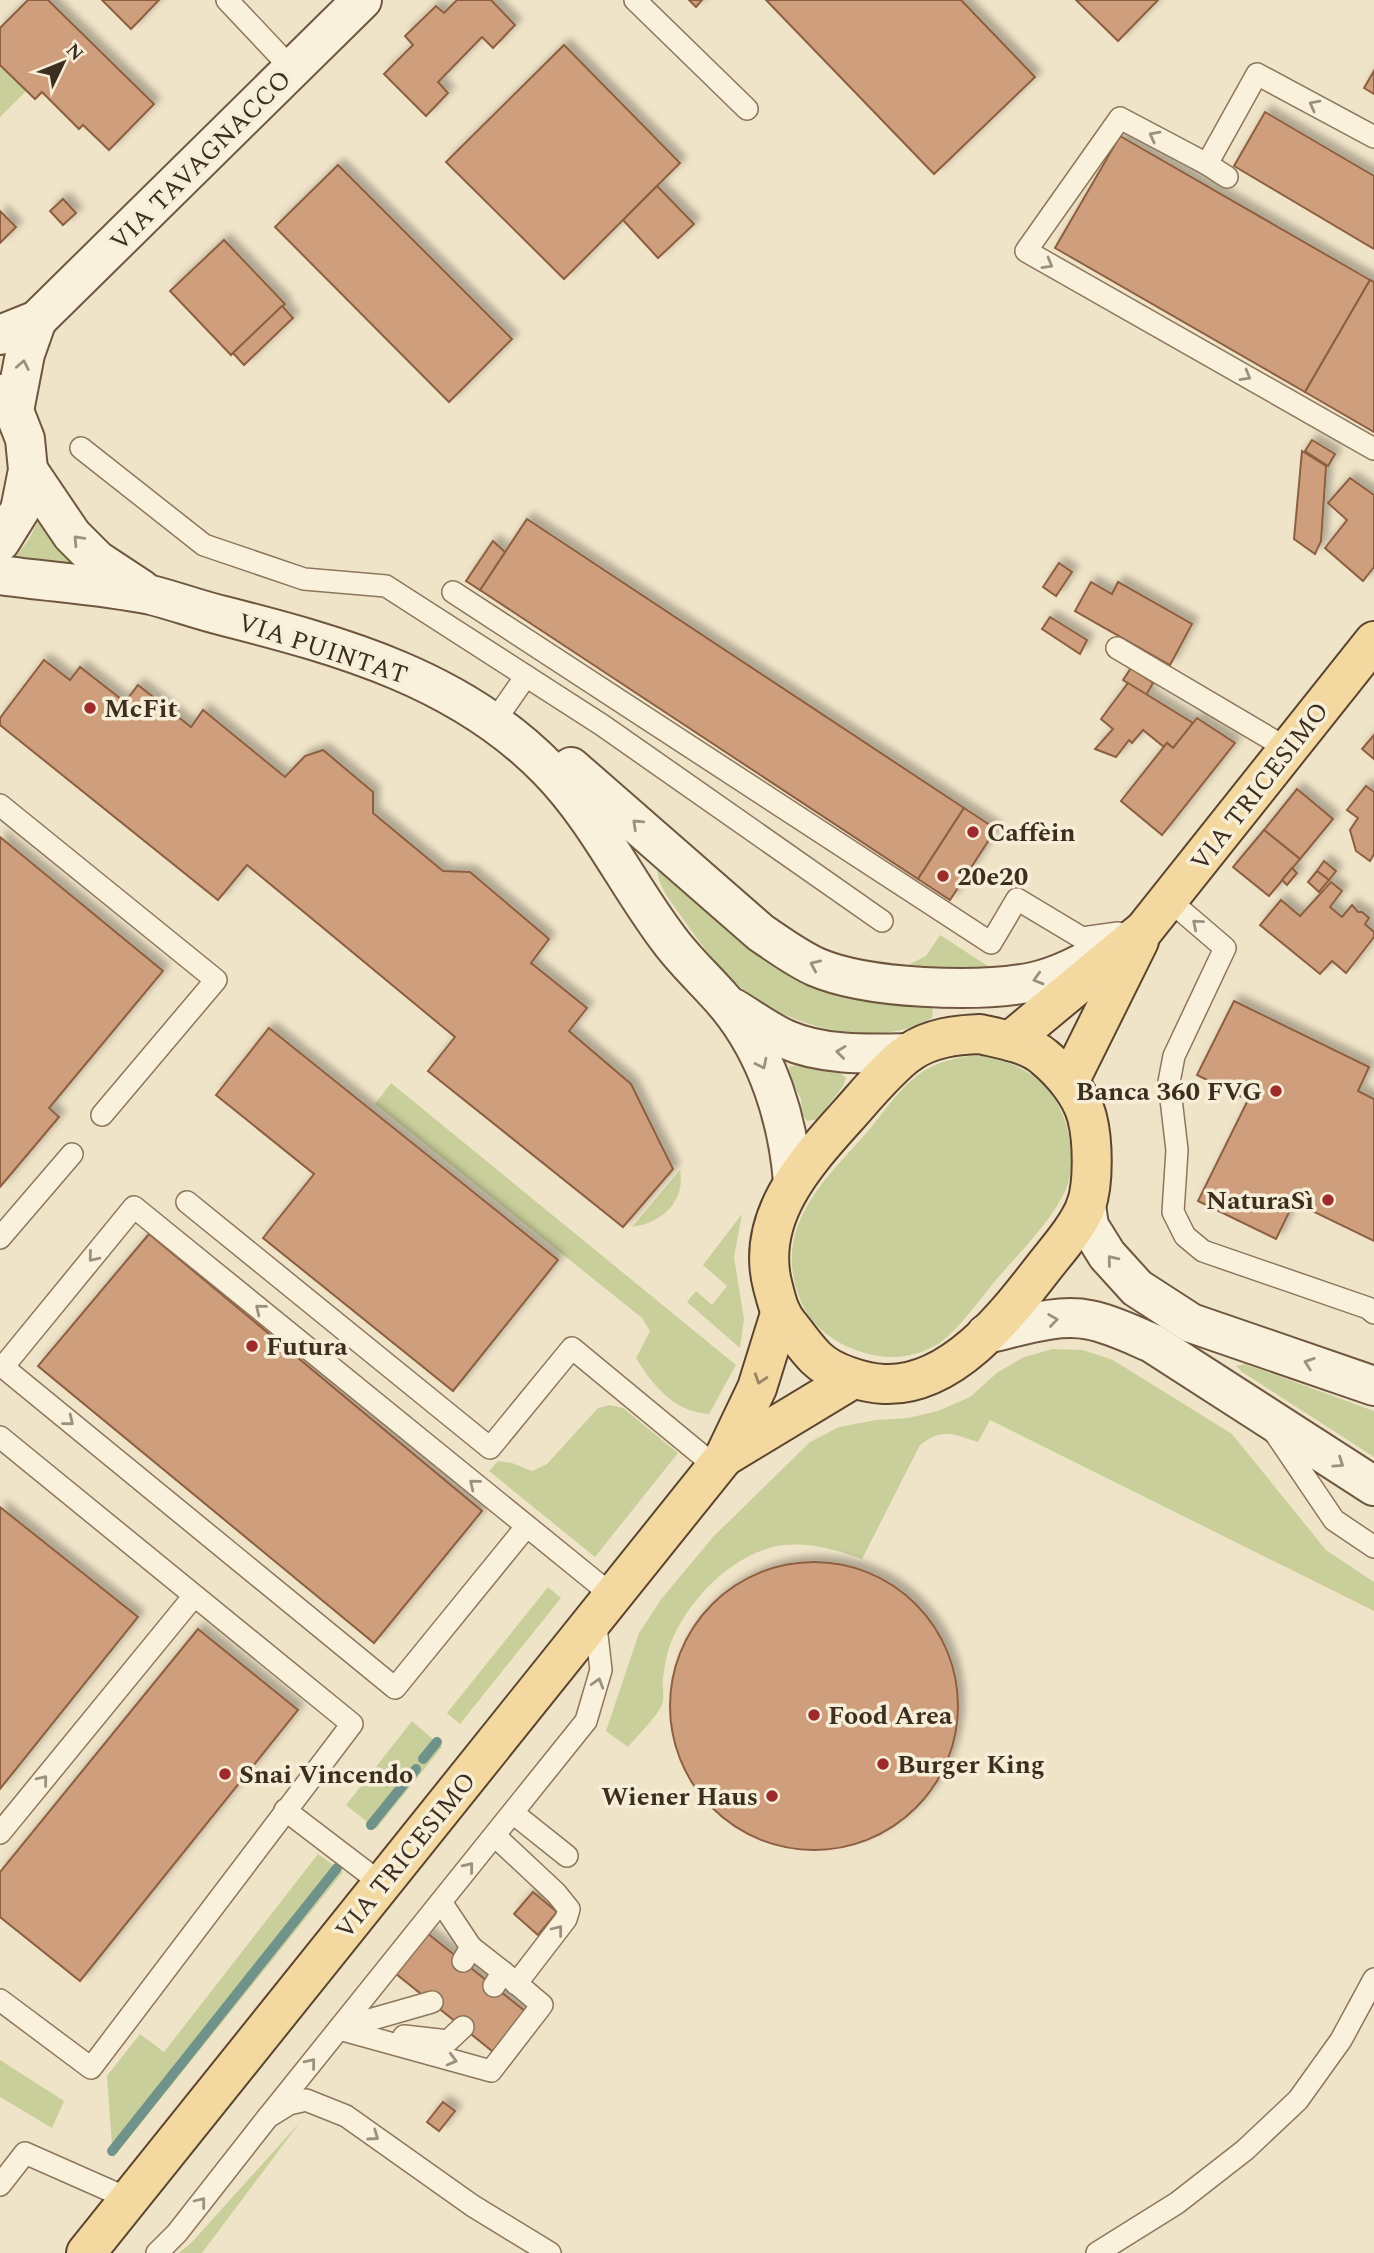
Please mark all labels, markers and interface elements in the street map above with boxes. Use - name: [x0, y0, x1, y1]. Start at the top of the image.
- north arrow: [28, 28, 98, 98]
- text: N: [58, 37, 90, 68]
- street label: VIA TAVAGNACCO: [101, 61, 301, 261]
- one-way arrow: [1309, 99, 1321, 113]
- one-way arrow: [1149, 131, 1161, 144]
- one-way arrow: [1041, 255, 1054, 268]
- one-way arrow: [15, 359, 30, 371]
- one-way arrow: [1239, 368, 1251, 381]
- one-way arrow: [73, 535, 86, 548]
- street label: VIA PUINTAT: [233, 603, 413, 695]
- place label: McFit: [104, 689, 177, 729]
- street label: VIA TRICESIMO: [1181, 693, 1339, 880]
- marker: McFit: [82, 700, 98, 716]
- place label: Caffèin: [987, 813, 1076, 853]
- one-way arrow: [632, 820, 645, 833]
- marker: Caffèin: [965, 824, 981, 840]
- place label: 20e20: [957, 857, 1028, 897]
- marker: 20e20: [935, 868, 951, 884]
- one-way arrow: [1192, 920, 1205, 932]
- one-way arrow: [809, 959, 822, 973]
- one-way arrow: [1033, 971, 1045, 985]
- one-way arrow: [836, 1044, 847, 1059]
- one-way arrow: [754, 1057, 768, 1069]
- place label: Banca 360 FVG: [1076, 1072, 1262, 1112]
- marker: Banca 360 FVG: [1268, 1083, 1284, 1099]
- place label: NaturaSì: [1206, 1181, 1314, 1221]
- marker: NaturaSì: [1320, 1192, 1336, 1208]
- one-way arrow: [89, 1249, 101, 1262]
- one-way arrow: [1107, 1255, 1120, 1267]
- one-way arrow: [255, 1305, 268, 1317]
- one-way arrow: [1047, 1313, 1059, 1328]
- place label: Futura: [266, 1327, 348, 1367]
- marker: Futura: [244, 1338, 260, 1354]
- one-way arrow: [1304, 1357, 1316, 1371]
- one-way arrow: [753, 1373, 768, 1385]
- one-way arrow: [61, 1413, 73, 1426]
- one-way arrow: [1331, 1455, 1344, 1467]
- one-way arrow: [469, 1480, 481, 1493]
- one-way arrow: [589, 1677, 604, 1689]
- place label: Food Area: [828, 1696, 953, 1736]
- marker: Food Area: [806, 1707, 822, 1723]
- place label: Burger King: [897, 1745, 1045, 1785]
- place label: Snai Vincendo: [239, 1755, 413, 1795]
- marker: Burger King: [875, 1756, 891, 1772]
- street label: VIA TRICESIMO: [325, 1763, 486, 1948]
- marker: Snai Vincendo: [217, 1766, 233, 1782]
- one-way arrow: [35, 1776, 47, 1789]
- place label: Wiener Haus: [601, 1777, 758, 1817]
- marker: Wiener Haus: [764, 1788, 780, 1804]
- one-way arrow: [461, 1863, 474, 1875]
- one-way arrow: [549, 1925, 562, 1937]
- one-way arrow: [446, 2052, 458, 2066]
- one-way arrow: [303, 2059, 315, 2072]
- one-way arrow: [366, 2128, 379, 2140]
- one-way arrow: [193, 2197, 206, 2209]

